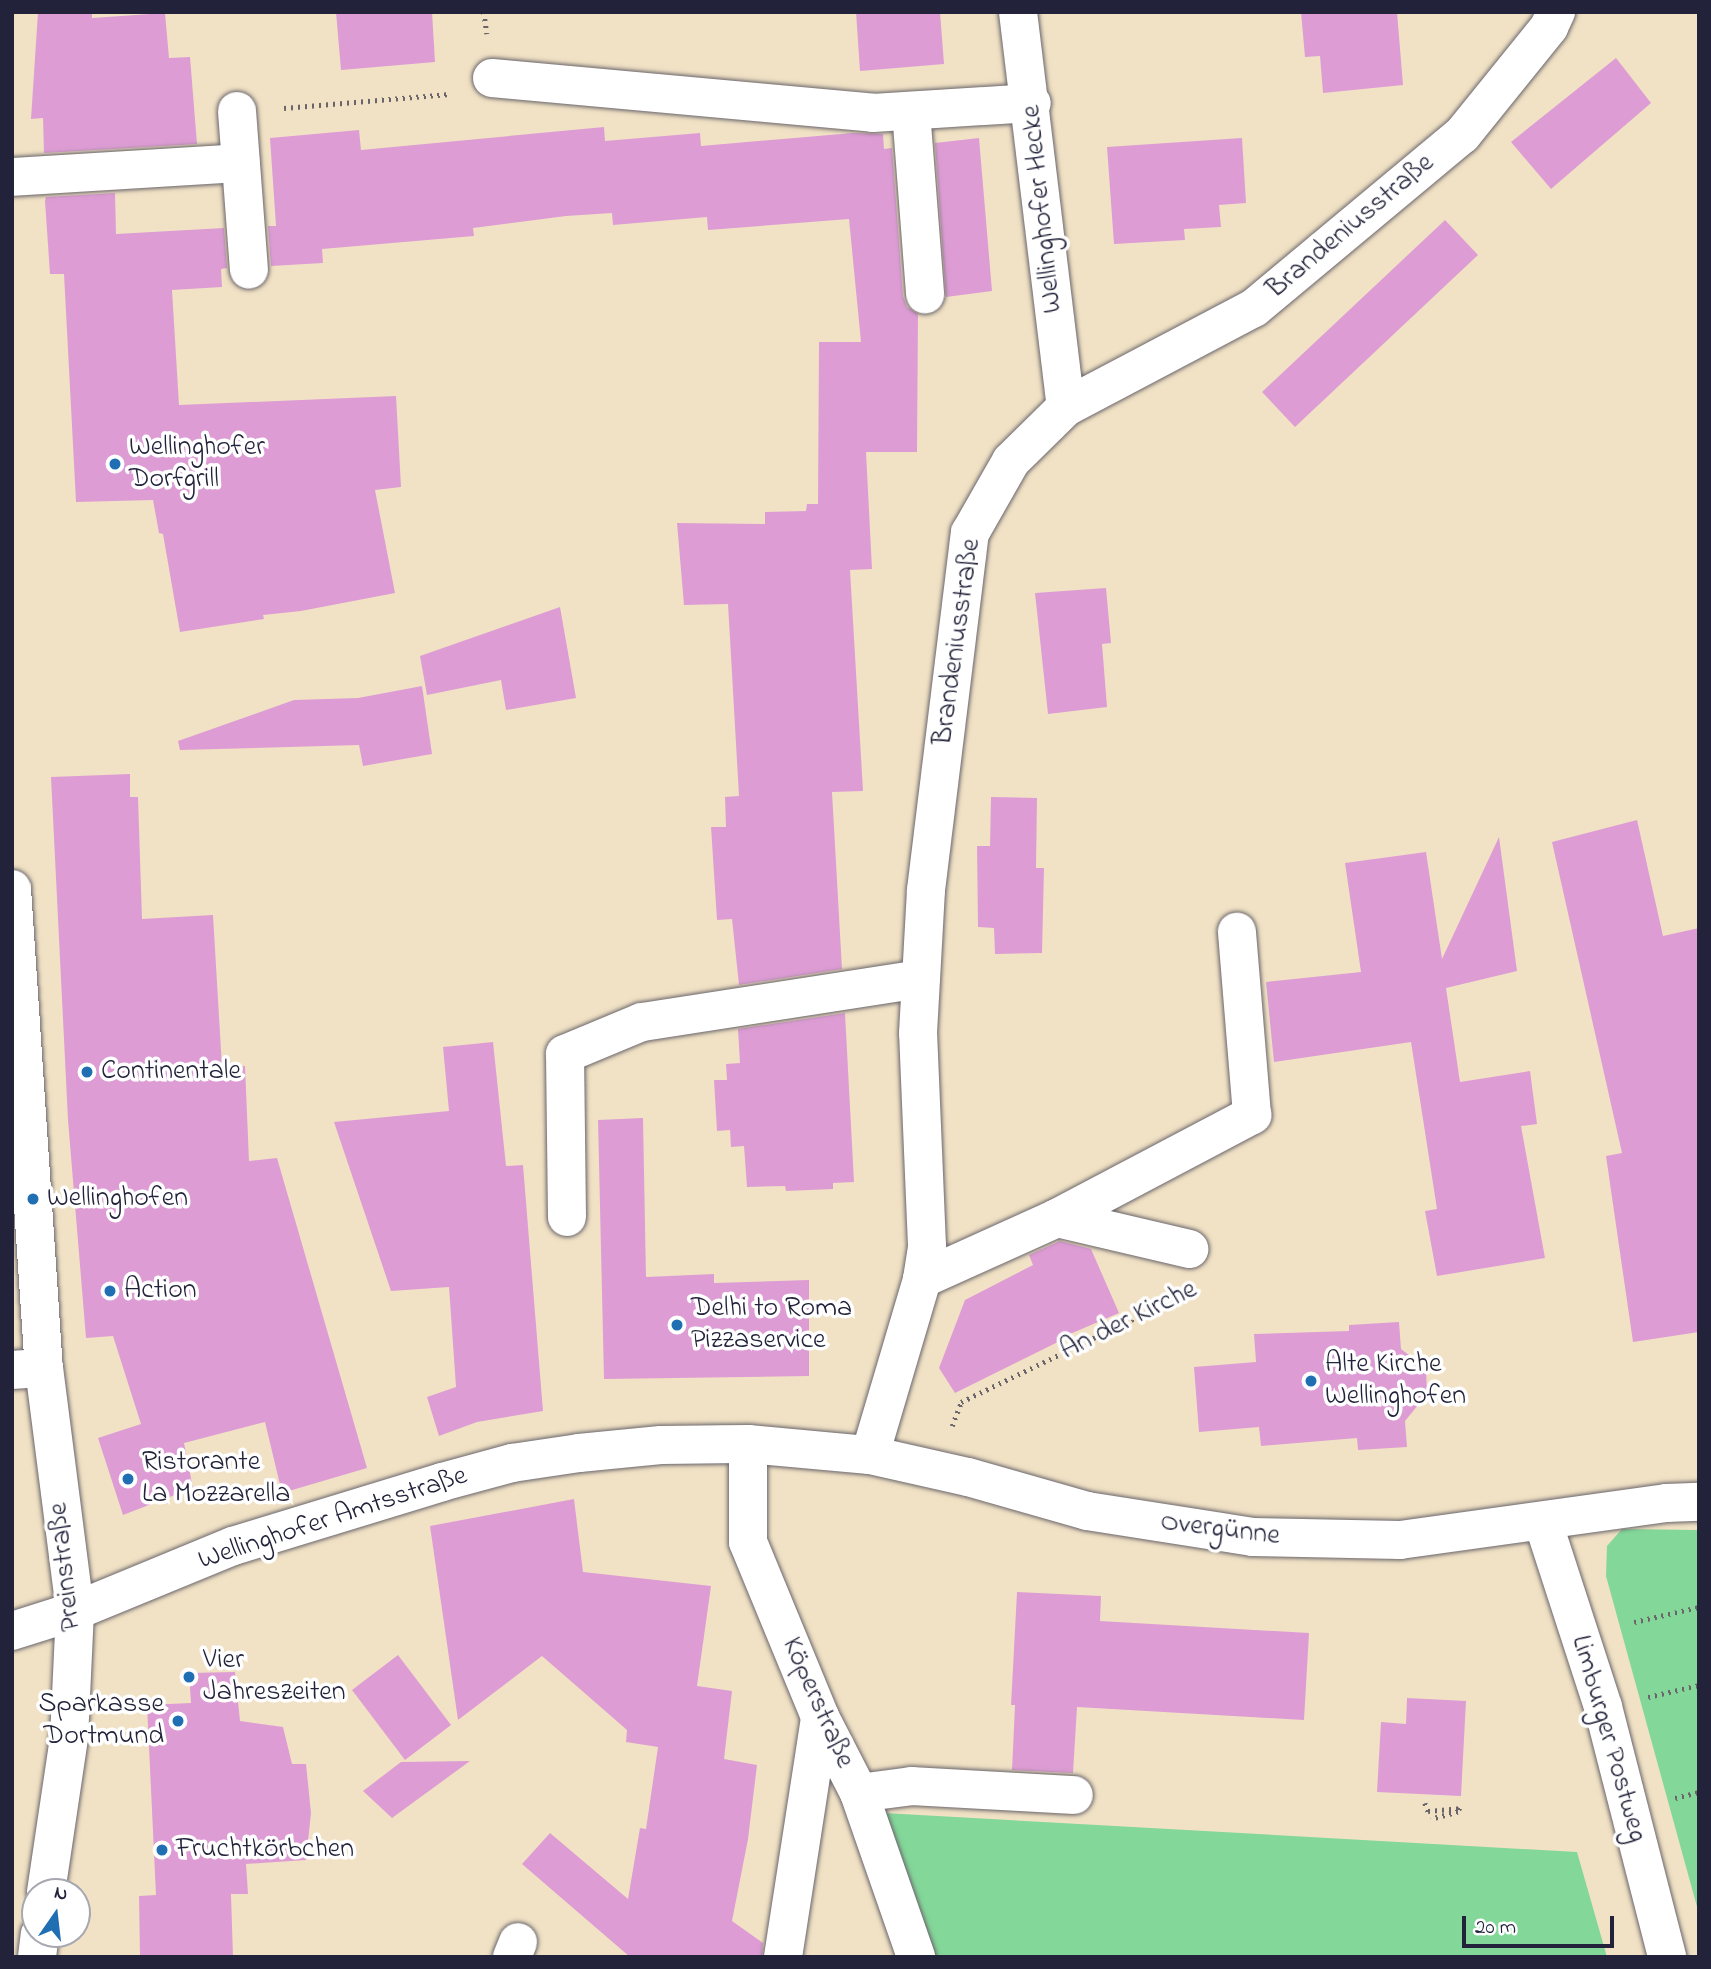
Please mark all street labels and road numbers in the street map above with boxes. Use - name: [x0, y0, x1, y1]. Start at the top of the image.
- street label: Wellinghofer Hecke: [1015, 103, 1071, 315]
- street label: Brandeniusstraße: [1260, 147, 1442, 307]
- street label: Brandeniusstraße: [927, 536, 989, 748]
- street label: An der Kirche: [1055, 1274, 1203, 1368]
- street label: Wellinghofer Amtsstraße: [195, 1460, 471, 1578]
- street label: Preinstraße: [43, 1501, 89, 1633]
- street label: Overgünne: [1158, 1506, 1282, 1554]
- street label: Limburger Postweg: [1562, 1632, 1654, 1846]
- street label: Köperstraße: [773, 1633, 861, 1773]

